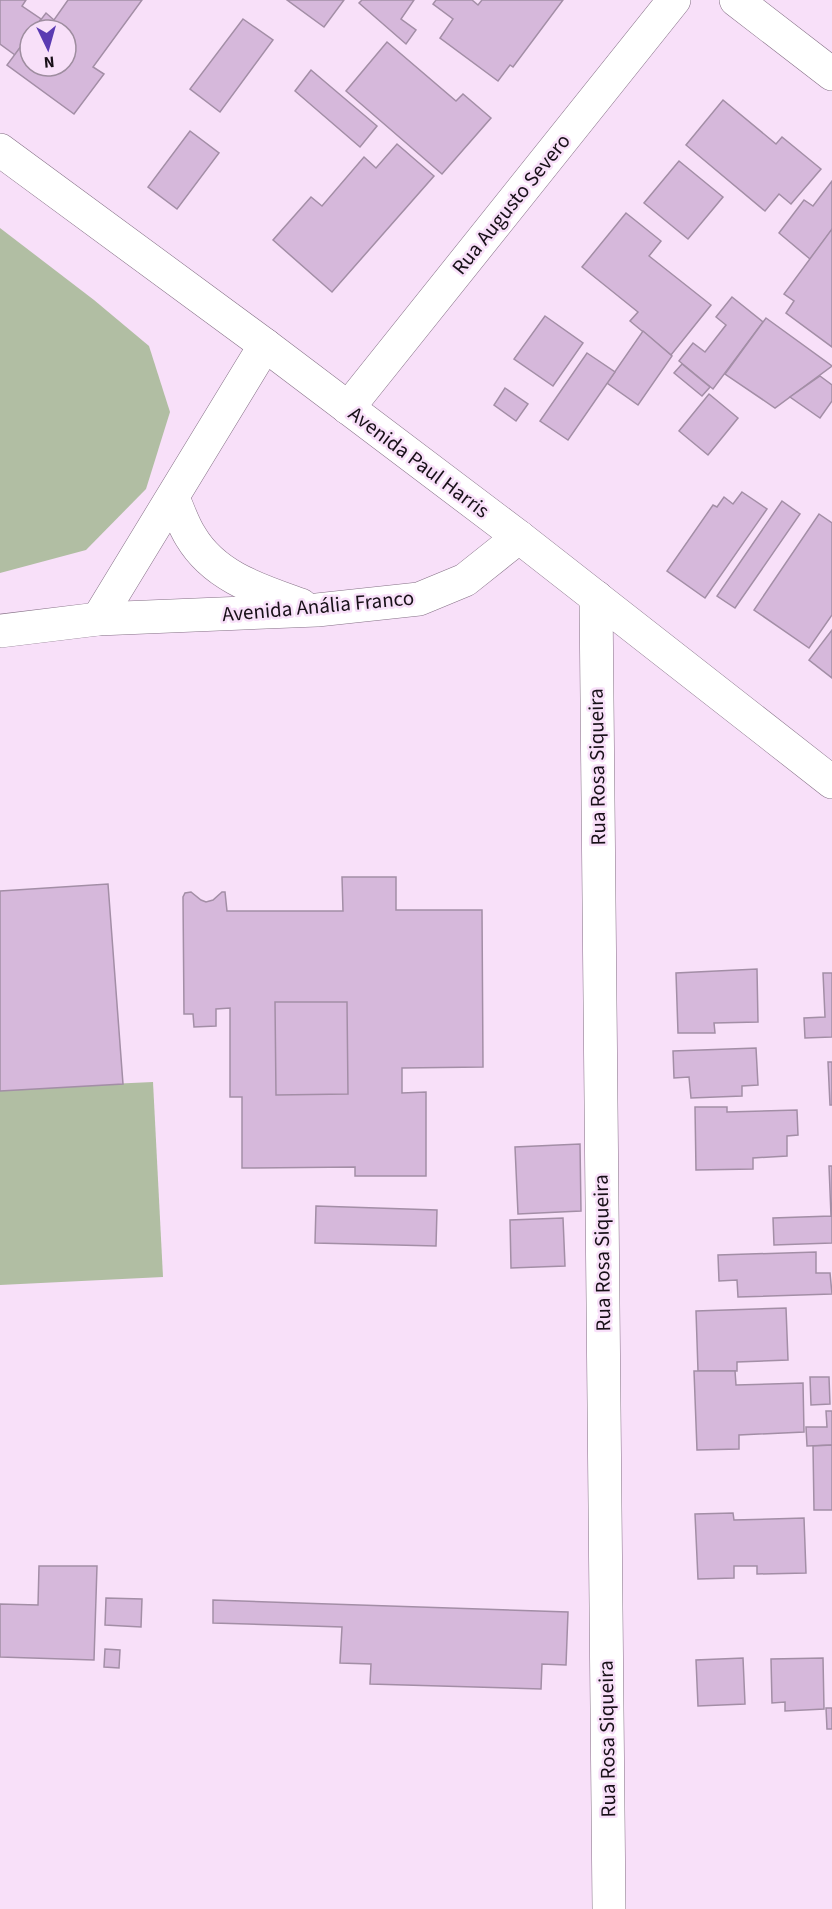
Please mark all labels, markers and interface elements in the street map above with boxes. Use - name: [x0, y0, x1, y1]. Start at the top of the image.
- north arrow: [18, 18, 78, 78]
- text: N: [43, 51, 55, 73]
- street label: Rua Augusto Severo: [445, 127, 577, 281]
- street label: Avenida Paul Harris: [342, 399, 496, 525]
- street label: Avenida Anália Franco: [221, 583, 415, 629]
- street label: Rua Rosa Siqueira: [581, 688, 613, 846]
- street label: Rua Rosa Siqueira: [586, 1174, 618, 1332]
- street label: Rua Rosa Siqueira: [591, 1660, 623, 1818]

